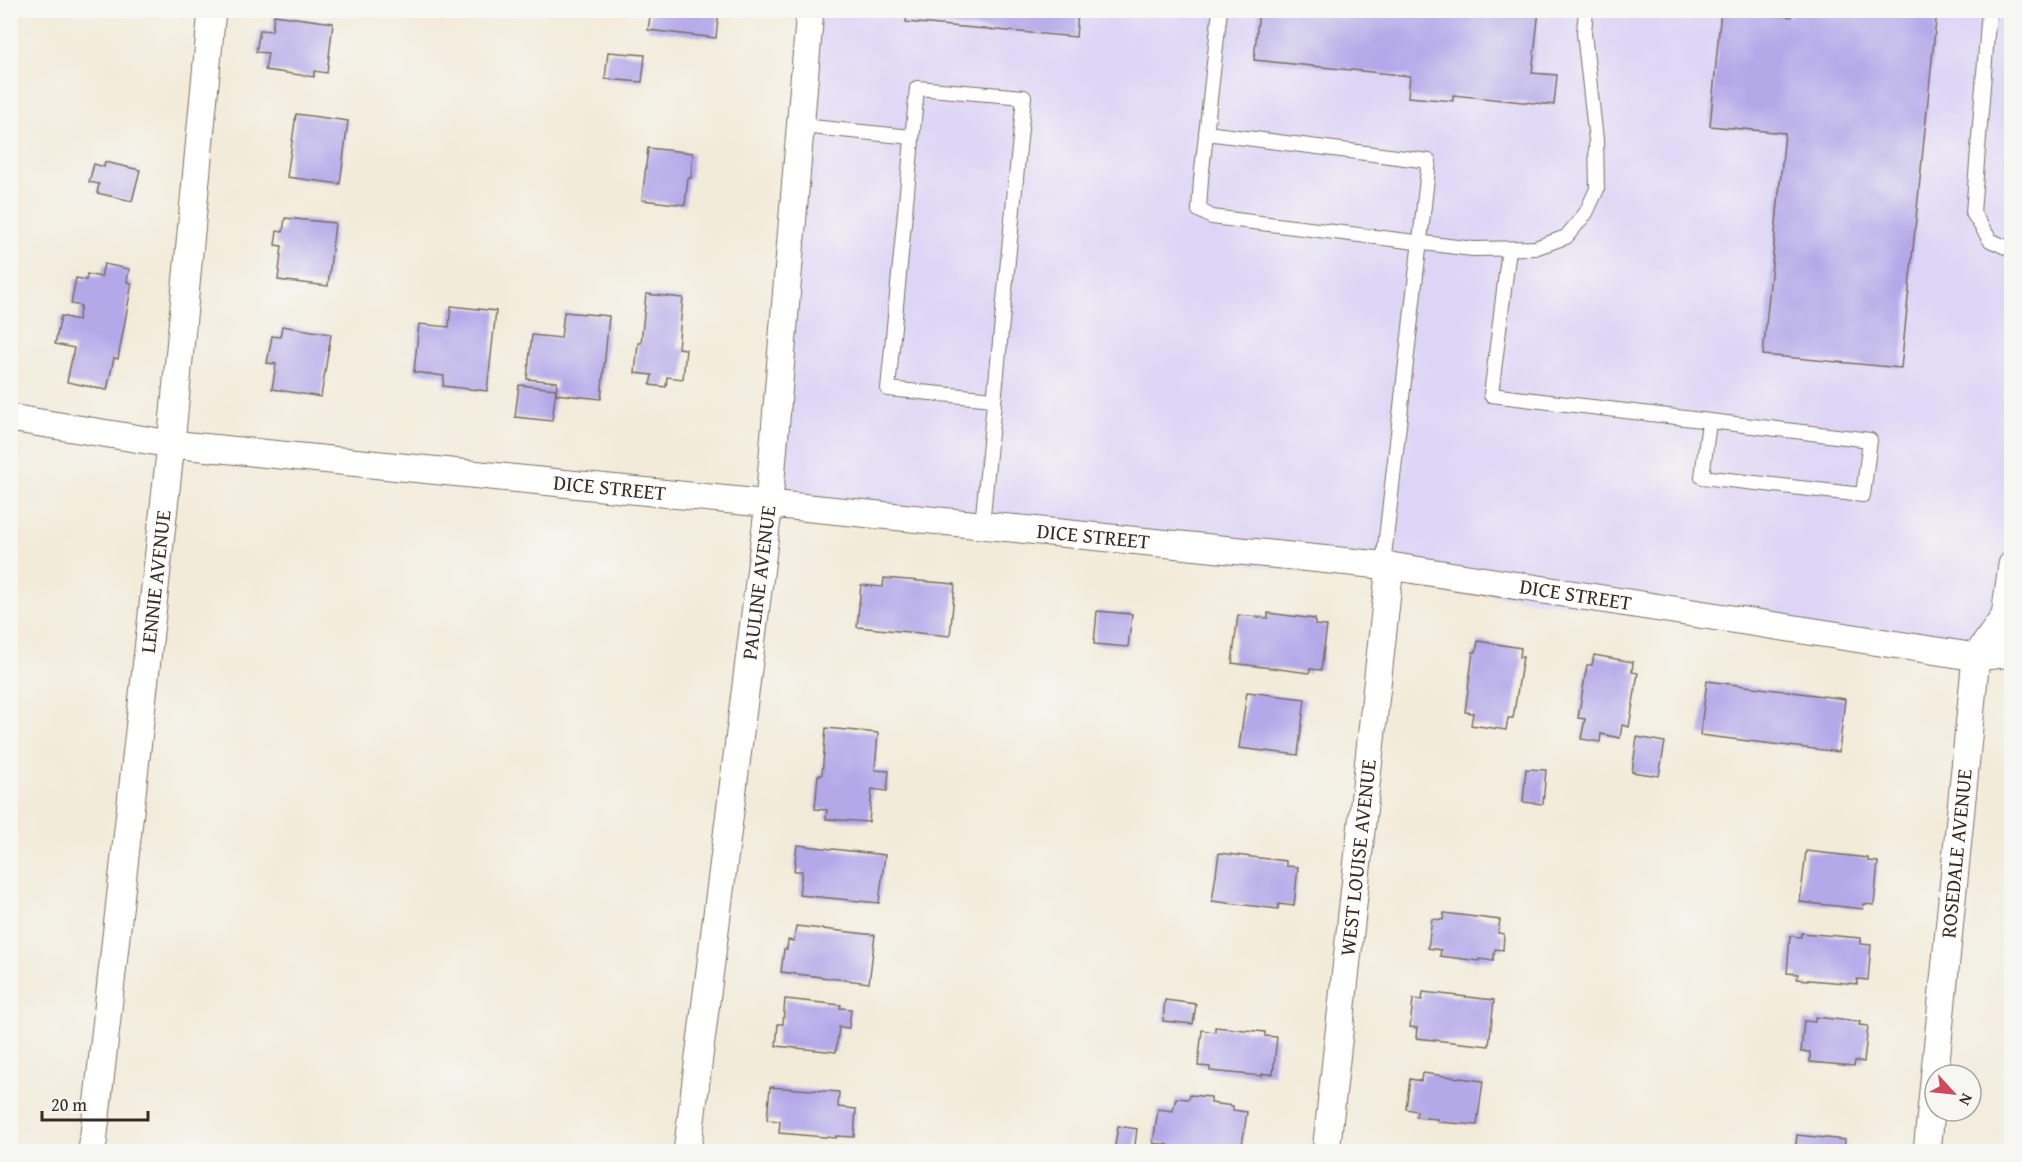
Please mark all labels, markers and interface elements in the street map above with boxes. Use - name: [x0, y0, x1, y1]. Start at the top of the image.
- street label: DICE STREET: [552, 466, 668, 508]
- street label: PAULINE AVENUE: [733, 503, 784, 661]
- street label: LENNIE AVENUE: [132, 508, 179, 655]
- street label: DICE STREET: [1036, 515, 1151, 557]
- street label: DICE STREET: [1517, 570, 1634, 618]
- street label: WEST LOUISE AVENUE: [1331, 757, 1384, 958]
- street label: ROSEDALE AVENUE: [1932, 767, 1980, 939]
- north arrow: [1923, 1063, 1983, 1123]
- scale bar: [42, 1084, 148, 1122]
- text: N: [1953, 1090, 1979, 1110]
- text: 20 m: [51, 1091, 87, 1118]

